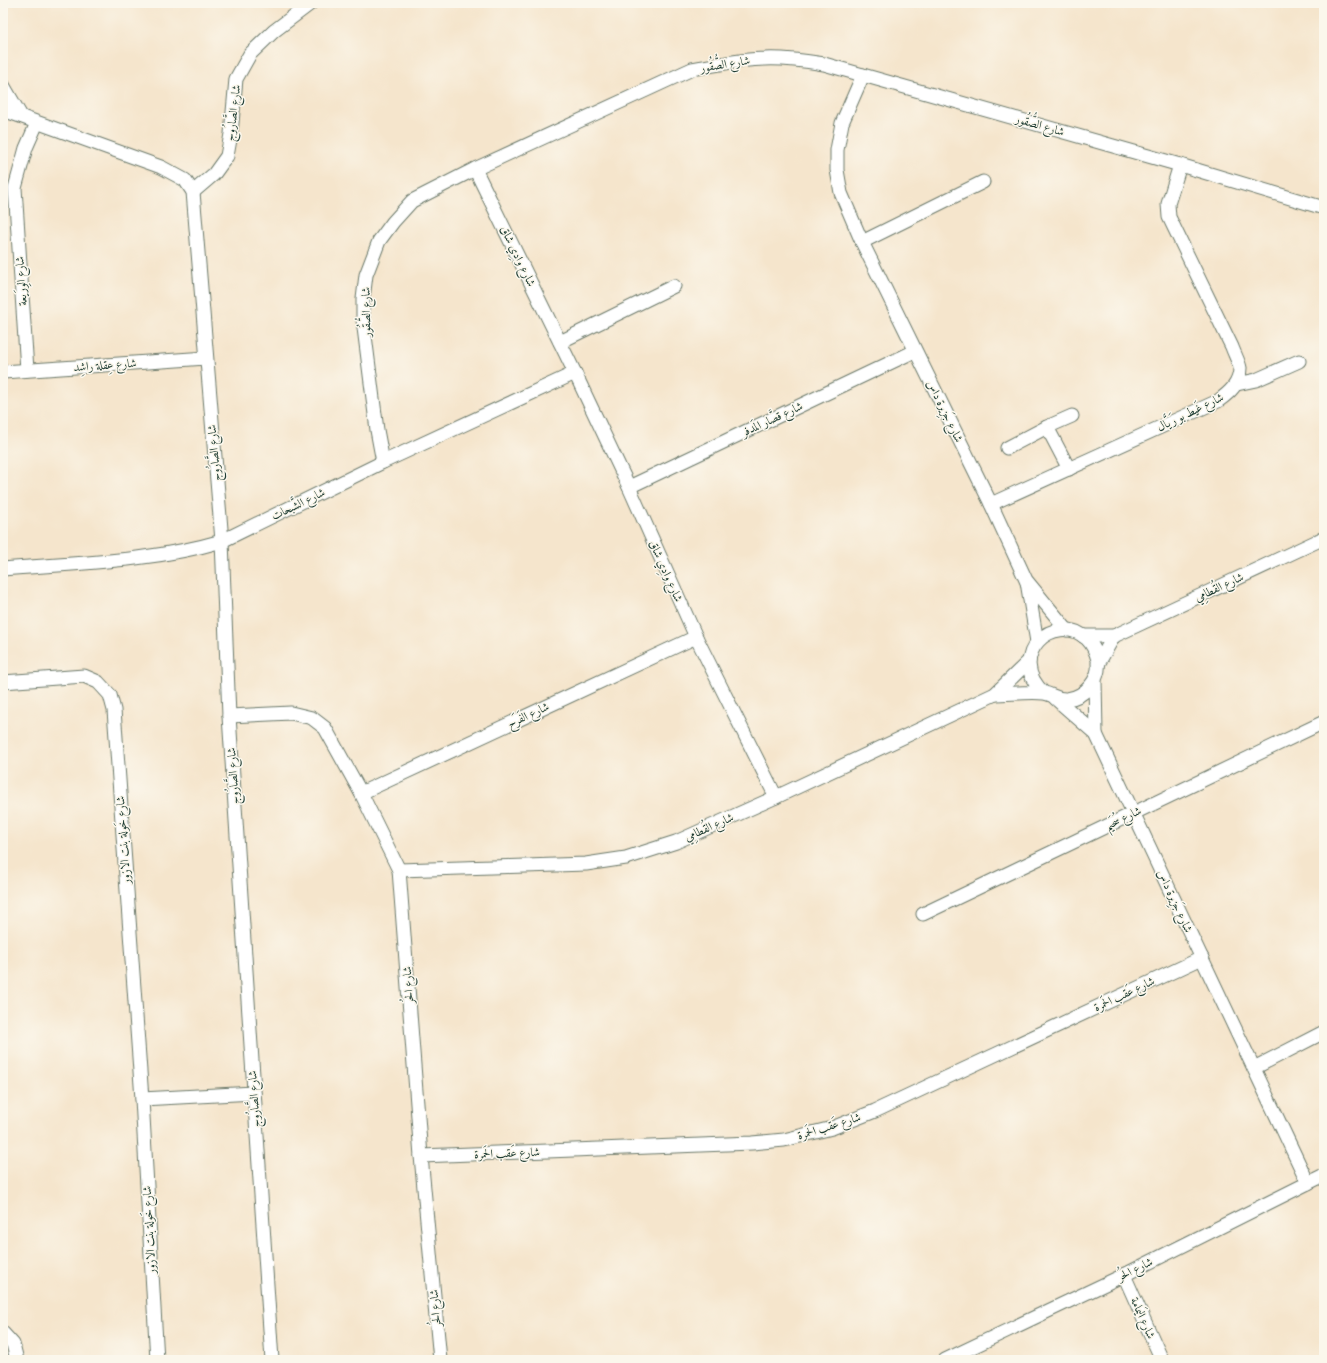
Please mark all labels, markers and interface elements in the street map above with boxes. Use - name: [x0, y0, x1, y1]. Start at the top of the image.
- street label: شارع الصُّقُور: [697, 48, 752, 79]
- street label: شارع الصَّارُوج: [219, 83, 247, 143]
- street label: شارع الصُّقُور: [1012, 106, 1068, 143]
- street label: شارع وادِي شاق: [494, 223, 539, 291]
- street label: شارع الوِرَيعة: [10, 255, 34, 306]
- street label: شارع الصُّقُور: [353, 287, 377, 338]
- street label: شارع عِقلة راشِد: [73, 356, 137, 378]
- street label: شارع جَزِيرة داس: [920, 377, 968, 446]
- street label: شارع غَيط بو رَيَّال: [1153, 387, 1228, 438]
- street label: شارع قصَّار المَدفر: [736, 395, 807, 444]
- street label: شارع الصَّارُوج: [201, 423, 227, 482]
- street label: شارع الشَّبحات: [267, 482, 329, 527]
- street label: شارع وادِي شاق: [643, 538, 686, 606]
- street label: شارع القُطامِي: [1191, 567, 1248, 608]
- street label: شارع الفَرَح: [504, 697, 553, 734]
- street label: شارع الصَّارُوج: [220, 747, 246, 805]
- street label: شارع خَولة بنت الازور: [111, 795, 137, 886]
- street label: شارع سُحَيم: [1101, 800, 1146, 837]
- street label: شارع القُطامِي: [681, 807, 738, 848]
- street label: شارع جَزِيرة داس: [1151, 867, 1198, 936]
- street label: شارع الحُر: [397, 965, 420, 1007]
- street label: شارع عَقب الحَمرة: [1090, 972, 1159, 1018]
- street label: شارع الصَّارُوج: [241, 1070, 267, 1128]
- street label: شارع عَقب الحَمرة: [795, 1108, 864, 1146]
- street label: شارع عَقب الحَمرة: [474, 1143, 540, 1165]
- street label: شارع خَولة بنت الازور: [138, 1185, 162, 1275]
- street label: شارع الحُر: [1112, 1252, 1157, 1288]
- street label: شارع الحُر: [423, 1288, 448, 1330]
- street label: شارع اليَمامة: [1124, 1294, 1160, 1343]

